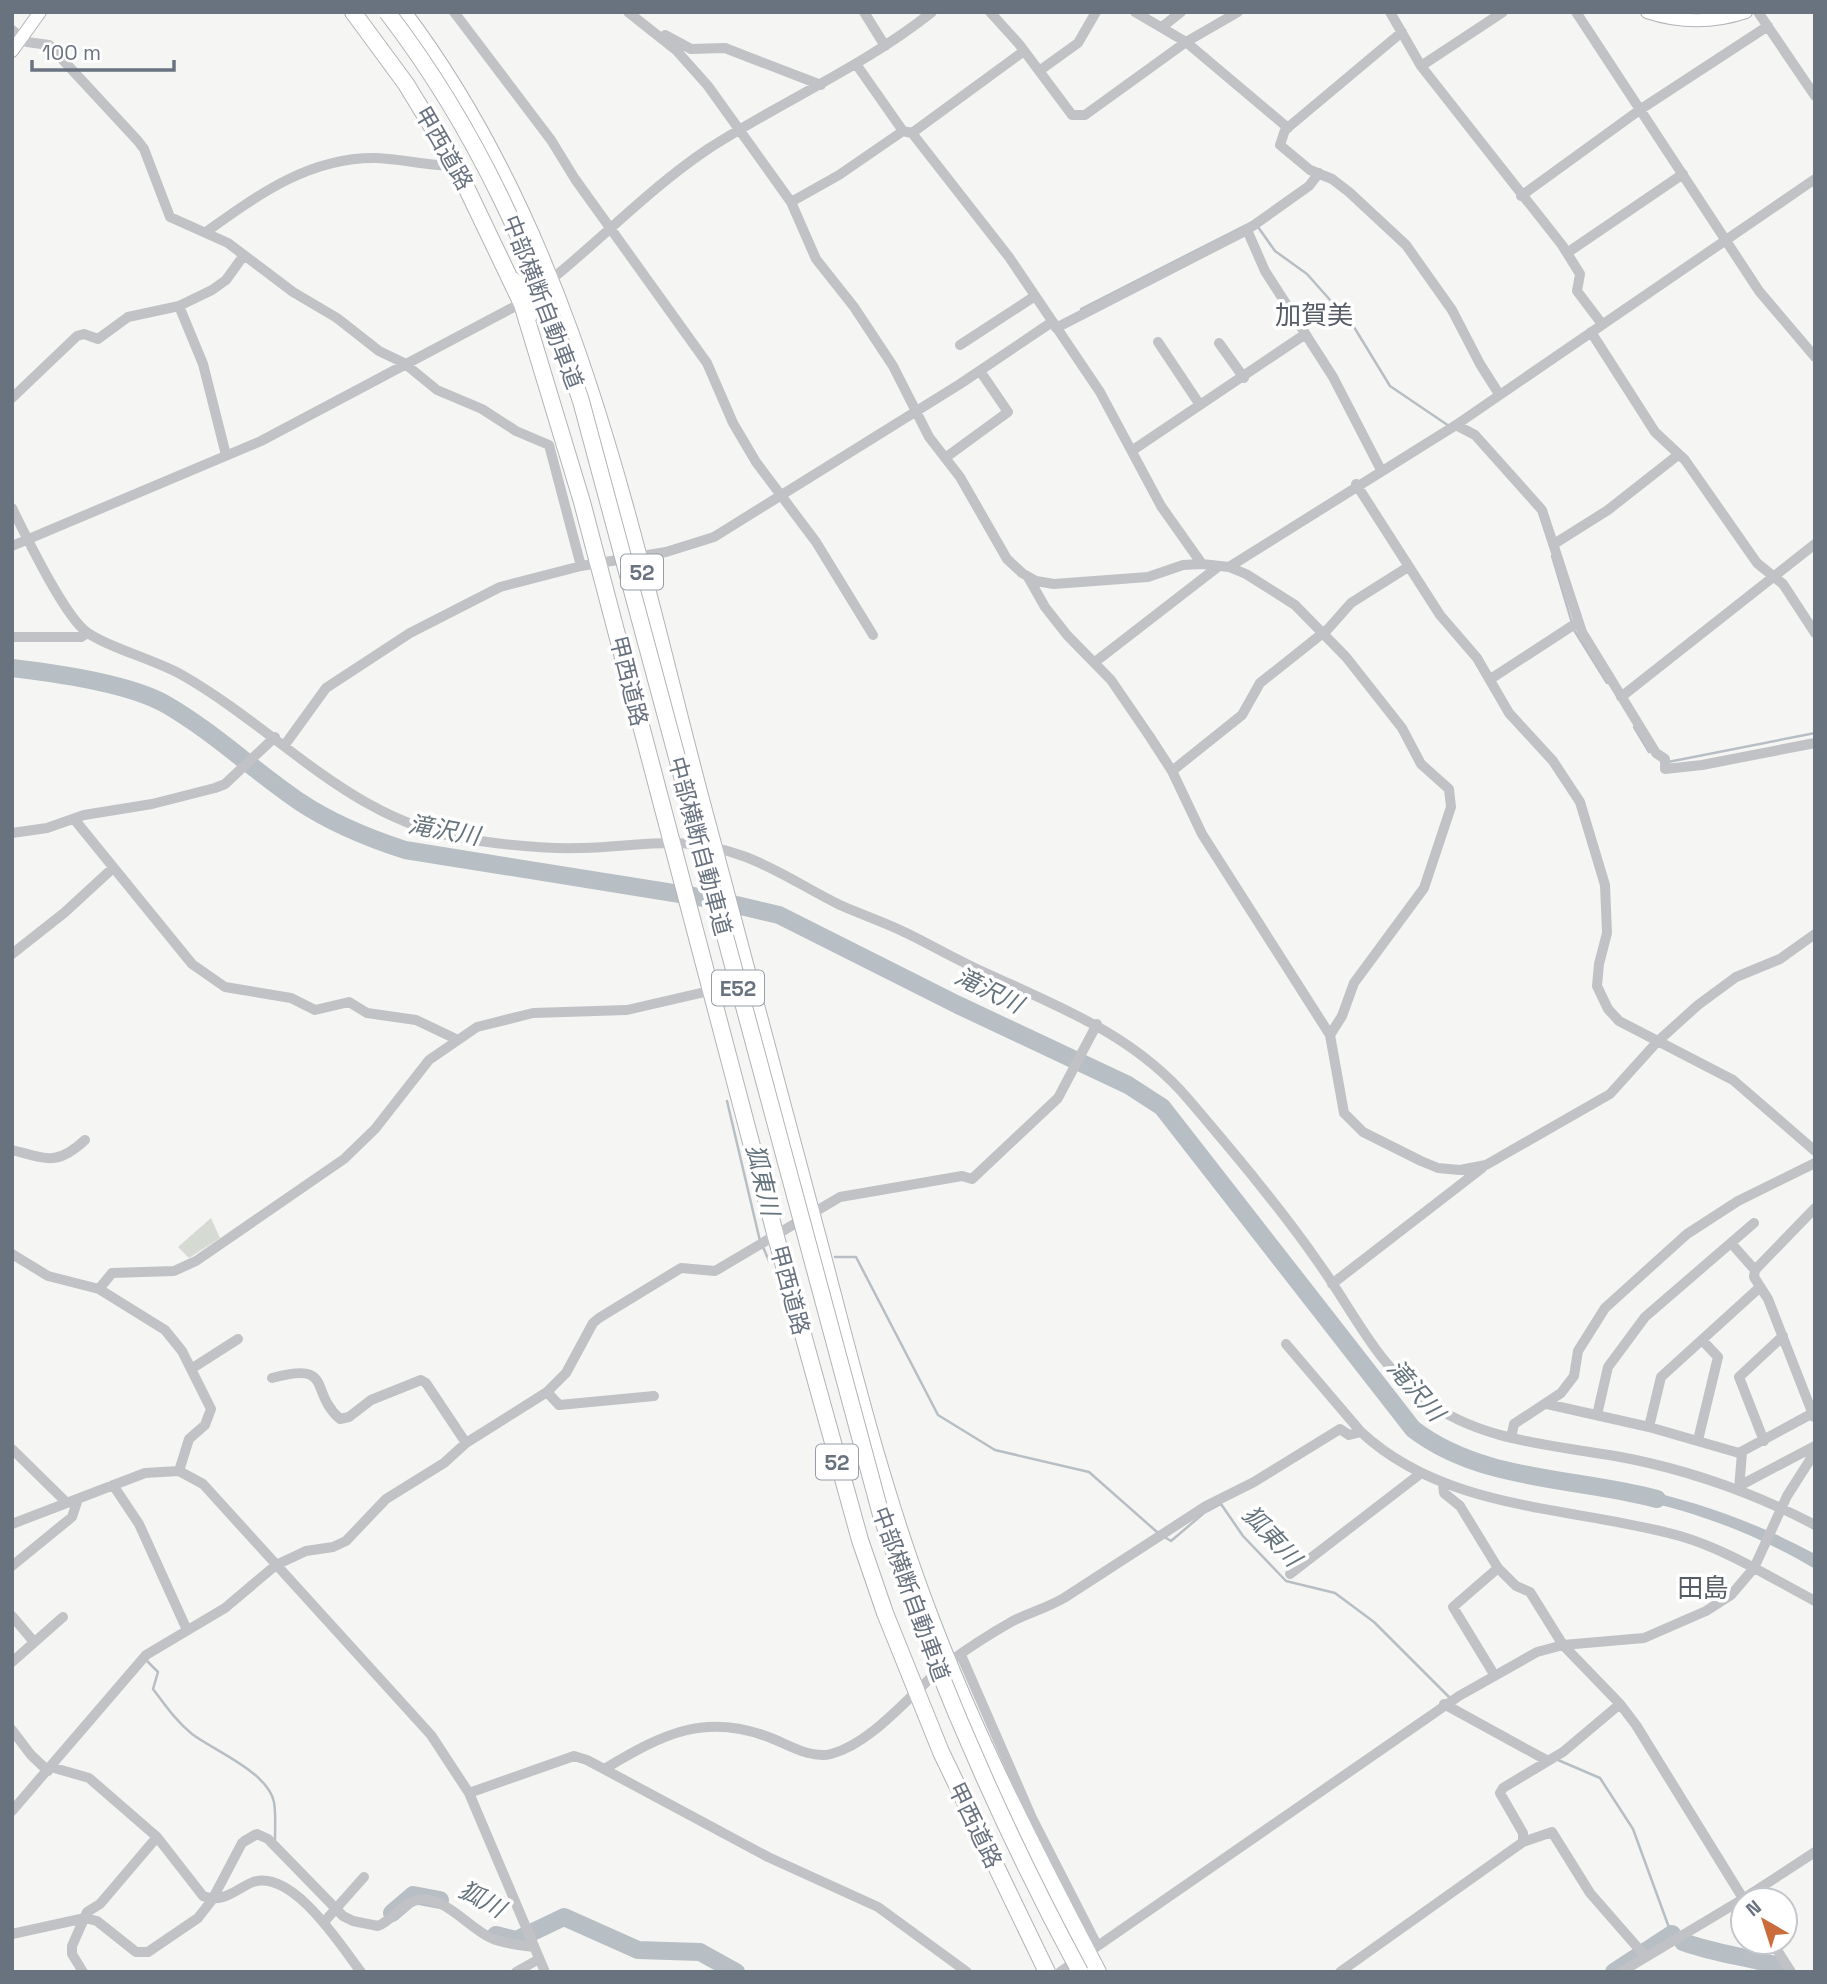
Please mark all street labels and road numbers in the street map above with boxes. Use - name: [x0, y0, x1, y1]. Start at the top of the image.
- street label: 甲西道路: [408, 101, 480, 195]
- street label: 中部横断自動車道: [496, 211, 590, 393]
- road number: 52: [621, 554, 663, 590]
- street label: 甲西道路: [603, 633, 655, 729]
- street label: 中部横断自動車道: [662, 753, 738, 939]
- road number: E52: [712, 970, 764, 1006]
- street label: 甲西道路: [764, 1242, 816, 1338]
- road number: 52: [816, 1444, 858, 1480]
- street label: 中部横断自動車道: [865, 1502, 957, 1686]
- street label: 甲西道路: [941, 1777, 1009, 1873]

